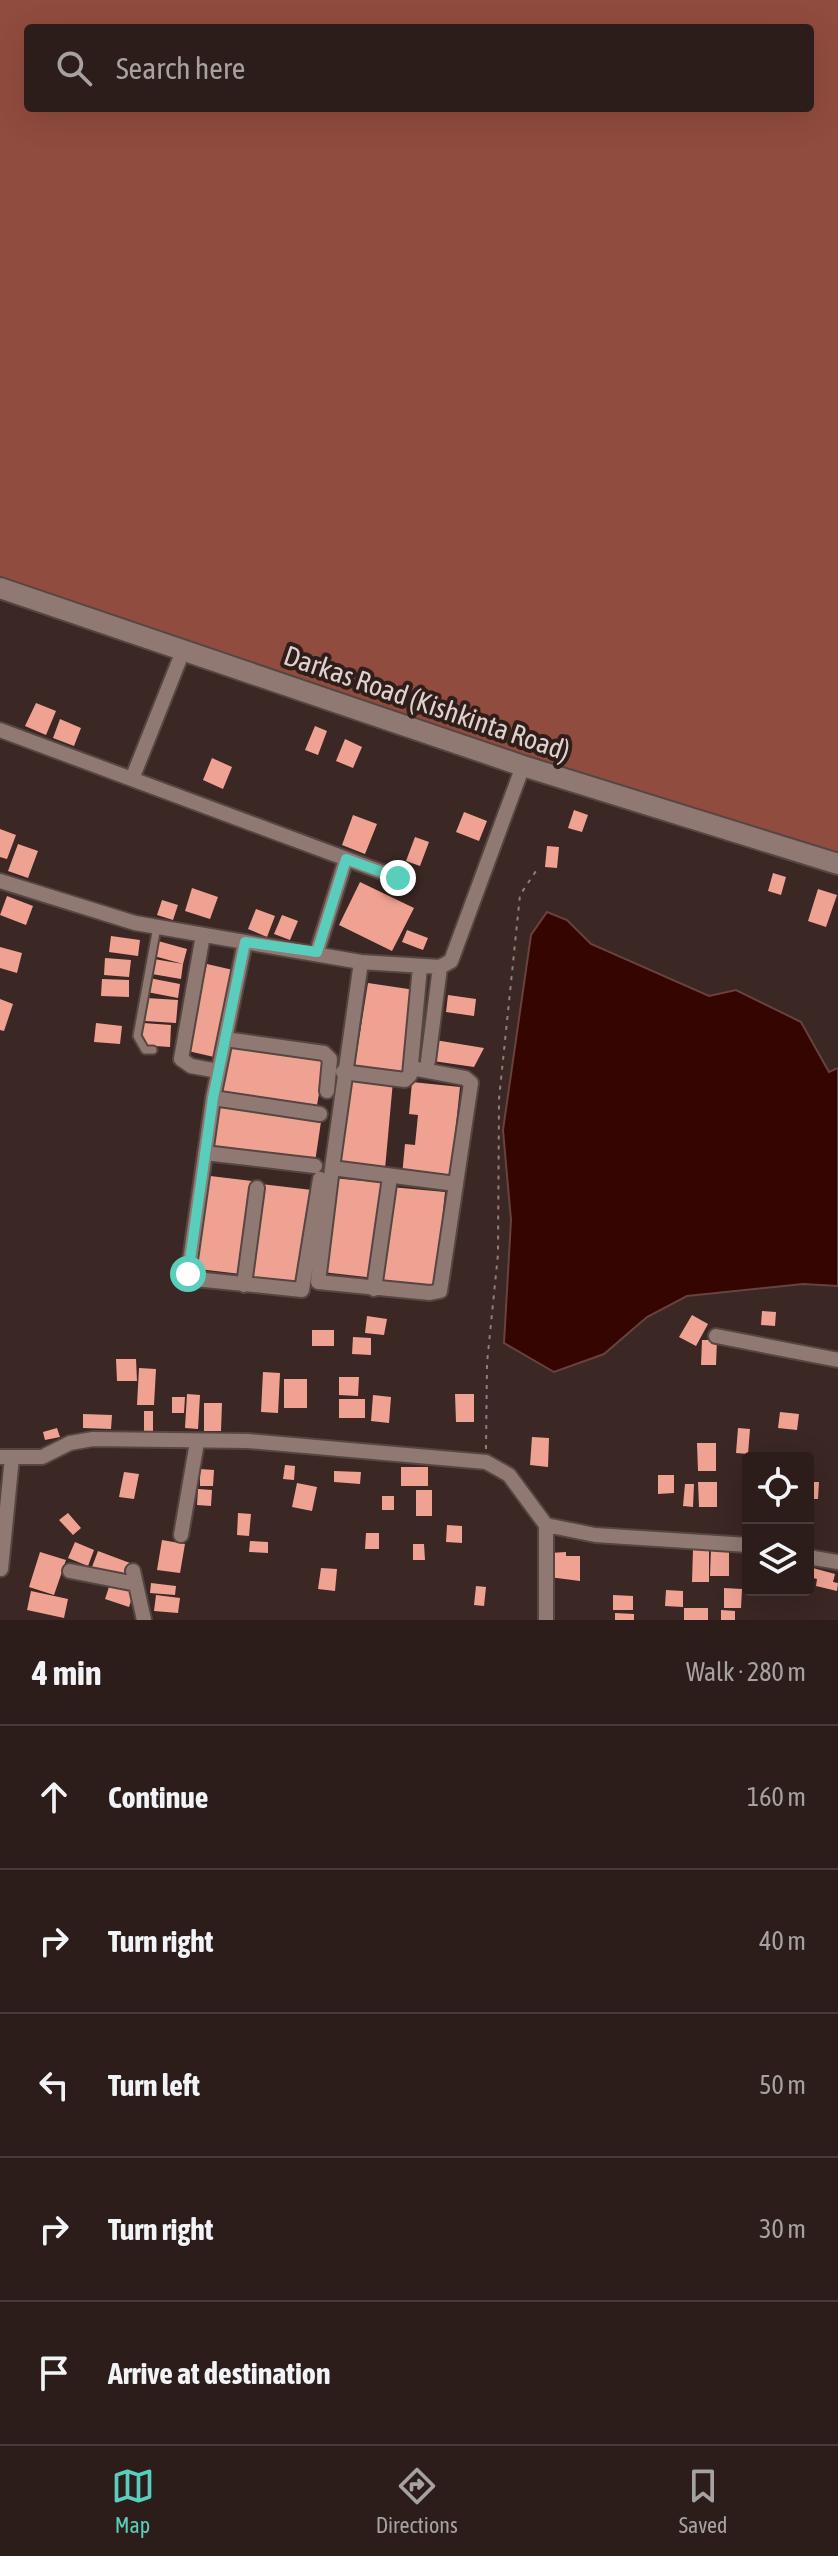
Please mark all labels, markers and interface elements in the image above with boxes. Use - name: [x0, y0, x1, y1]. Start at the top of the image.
- search box: [24, 24, 814, 112]
- icon: search: [52, 46, 96, 90]
- text: Search here: [116, 51, 245, 85]
- street label: Darkas Road (Kishkinta Road): [280, 639, 574, 767]
- route end: [380, 860, 416, 896]
- route start: [170, 1256, 206, 1292]
- map controls: [742, 1452, 814, 1596]
- button: locate: [742, 1452, 814, 1524]
- button: layers: [742, 1524, 814, 1596]
- text: 4 min: [32, 1653, 101, 1692]
- text: Walk · 280 m: [686, 1657, 806, 1687]
- icon: ahead: [32, 1775, 76, 1819]
- text: Continue: [108, 1780, 208, 1814]
- text: 160 m: [747, 1782, 806, 1812]
- icon: right: [32, 1919, 76, 1963]
- text: Turn right: [108, 1924, 214, 1958]
- text: 40 m: [759, 1926, 806, 1956]
- icon: left: [32, 2063, 76, 2107]
- text: Turn left: [108, 2068, 200, 2102]
- text: 50 m: [759, 2070, 806, 2100]
- icon: right: [32, 2207, 76, 2251]
- text: Turn right: [108, 2212, 214, 2246]
- text: 30 m: [759, 2214, 806, 2244]
- icon: arrive: [32, 2351, 76, 2395]
- text: Arrive at destination: [108, 2356, 330, 2390]
- tab: Map: [111, 2464, 155, 2538]
- tab: Directions: [376, 2464, 458, 2538]
- tab: Saved: [679, 2464, 727, 2538]

